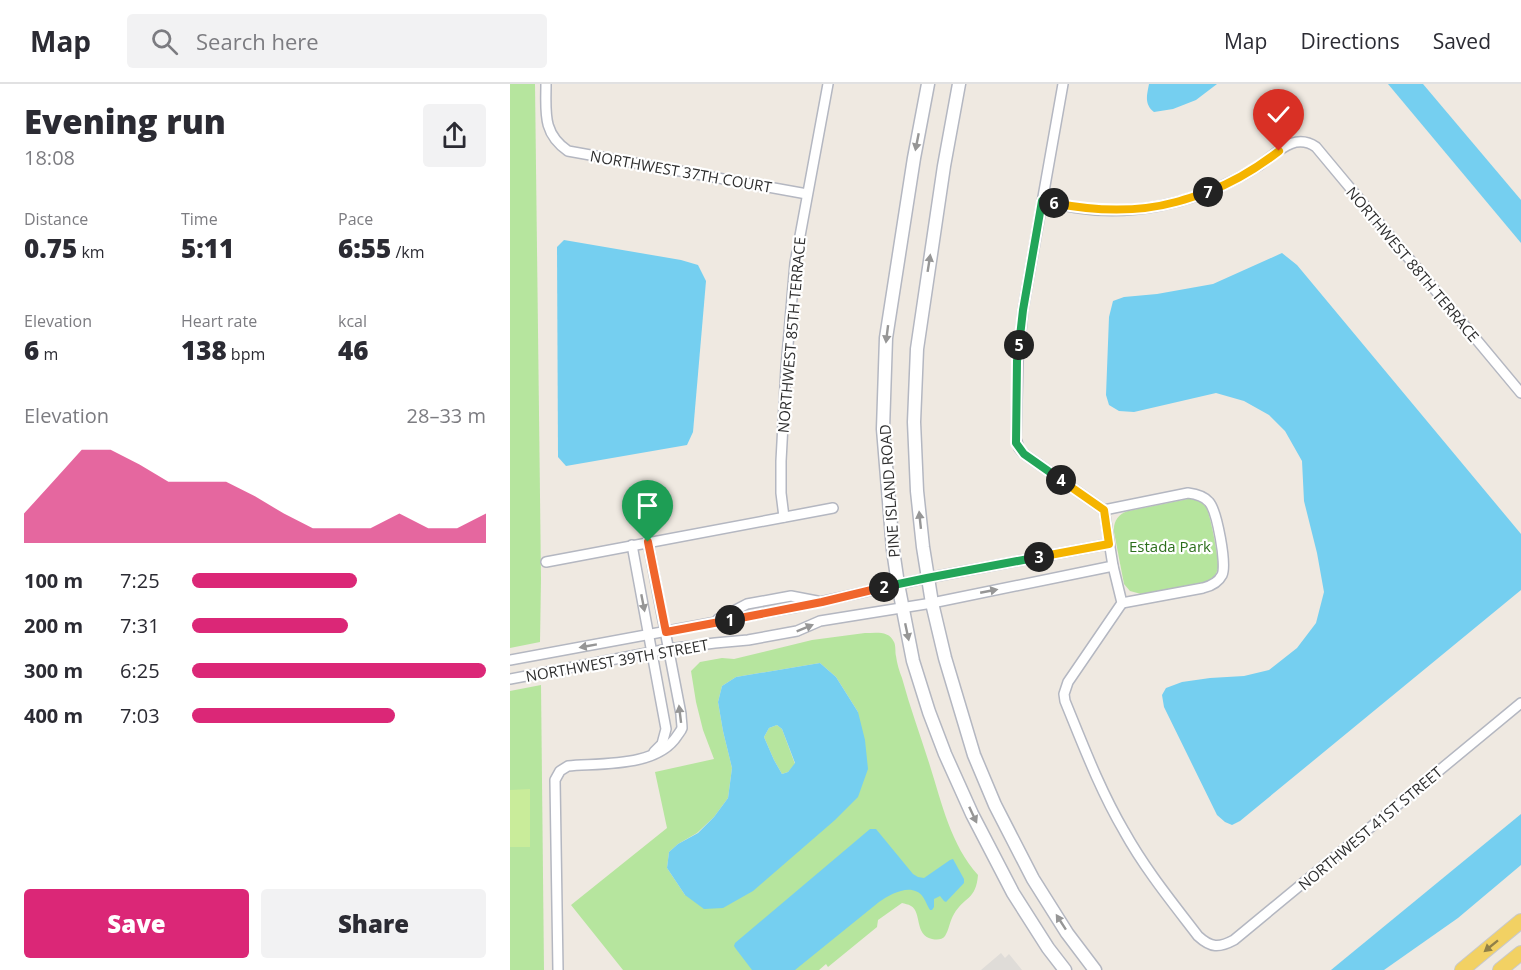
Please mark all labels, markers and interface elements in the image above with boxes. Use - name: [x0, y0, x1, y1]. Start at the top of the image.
- search box: [127, 14, 547, 68]
- text: Map: [30, 22, 91, 60]
- icon: search: [148, 25, 181, 58]
- text: Search here: [196, 26, 319, 56]
- text: Map: [1224, 27, 1267, 55]
- text: Directions: [1300, 27, 1400, 55]
- text: Saved: [1433, 27, 1491, 55]
- pin: [1253, 89, 1304, 151]
- icon: check: [1262, 98, 1295, 131]
- text: Evening run: [24, 99, 226, 144]
- button: share: [423, 104, 486, 167]
- one-way arrow: [912, 132, 921, 151]
- text: 18:08: [24, 144, 75, 171]
- street label: NORTHWEST 37TH COURT: [589, 145, 774, 197]
- pin: 7: [1193, 177, 1223, 207]
- text: 7: [1203, 181, 1213, 203]
- street label: NORTHWEST 88TH TERRACE: [1342, 182, 1484, 346]
- pin: 6: [1039, 188, 1069, 218]
- text: 6: [1049, 192, 1059, 214]
- text: Distance: [24, 208, 88, 230]
- text: Time: [181, 208, 218, 230]
- text: Pace: [338, 208, 373, 230]
- text: 0.75: [24, 230, 77, 266]
- text: 5:11: [181, 230, 234, 266]
- text: 6:55: [338, 230, 391, 266]
- street label: NORTHWEST 85TH TERRACE: [772, 236, 810, 434]
- text: km: [77, 241, 105, 263]
- text: /km: [391, 241, 424, 263]
- one-way arrow: [925, 253, 934, 272]
- text: Elevation: [24, 310, 92, 332]
- text: Heart rate: [181, 310, 257, 332]
- text: kcal: [338, 310, 367, 332]
- one-way arrow: [882, 325, 892, 344]
- pin: 5: [1004, 330, 1034, 360]
- text: 6: [24, 332, 39, 368]
- text: 138: [181, 332, 227, 368]
- text: 46: [338, 332, 368, 368]
- text: 5: [1014, 334, 1024, 356]
- text: m: [39, 343, 58, 365]
- text: bpm: [227, 343, 265, 365]
- text: Elevation: [24, 402, 109, 429]
- text: 28–33 m: [407, 402, 486, 429]
- street label: PINE ISLAND ROAD: [874, 424, 904, 558]
- pin: 4: [1046, 465, 1076, 495]
- text: 4: [1056, 469, 1066, 491]
- pin: [622, 480, 673, 542]
- icon: arrive: [631, 489, 664, 522]
- one-way arrow: [915, 510, 925, 529]
- park label: Estada Park: [1129, 536, 1211, 556]
- pin: 3: [1024, 542, 1054, 572]
- text: 3: [1034, 546, 1044, 568]
- text: 100 m: [24, 567, 83, 594]
- text: 7:25: [120, 567, 160, 594]
- pin: 2: [869, 572, 899, 602]
- text: 2: [879, 576, 889, 598]
- one-way arrow: [980, 586, 999, 595]
- one-way arrow: [639, 594, 648, 613]
- pin: 1: [715, 605, 745, 635]
- text: 1: [725, 609, 735, 631]
- text: 200 m: [24, 612, 83, 639]
- text: 7:31: [120, 612, 160, 639]
- one-way arrow: [796, 622, 814, 632]
- one-way arrow: [903, 623, 912, 642]
- street label: NORTHWEST 39TH STREET: [524, 634, 711, 686]
- one-way arrow: [579, 641, 598, 650]
- text: 300 m: [24, 657, 83, 684]
- text: 6:25: [120, 657, 160, 684]
- text: 400 m: [24, 702, 83, 729]
- text: 7:03: [120, 702, 160, 729]
- one-way arrow: [675, 704, 685, 723]
- street label: NORTHWEST 41ST STREET: [1294, 761, 1447, 894]
- one-way arrow: [969, 807, 978, 824]
- button: Save: [24, 889, 249, 958]
- button: Share: [261, 889, 486, 958]
- one-way arrow: [1055, 914, 1066, 931]
- one-way arrow: [1483, 939, 1499, 952]

